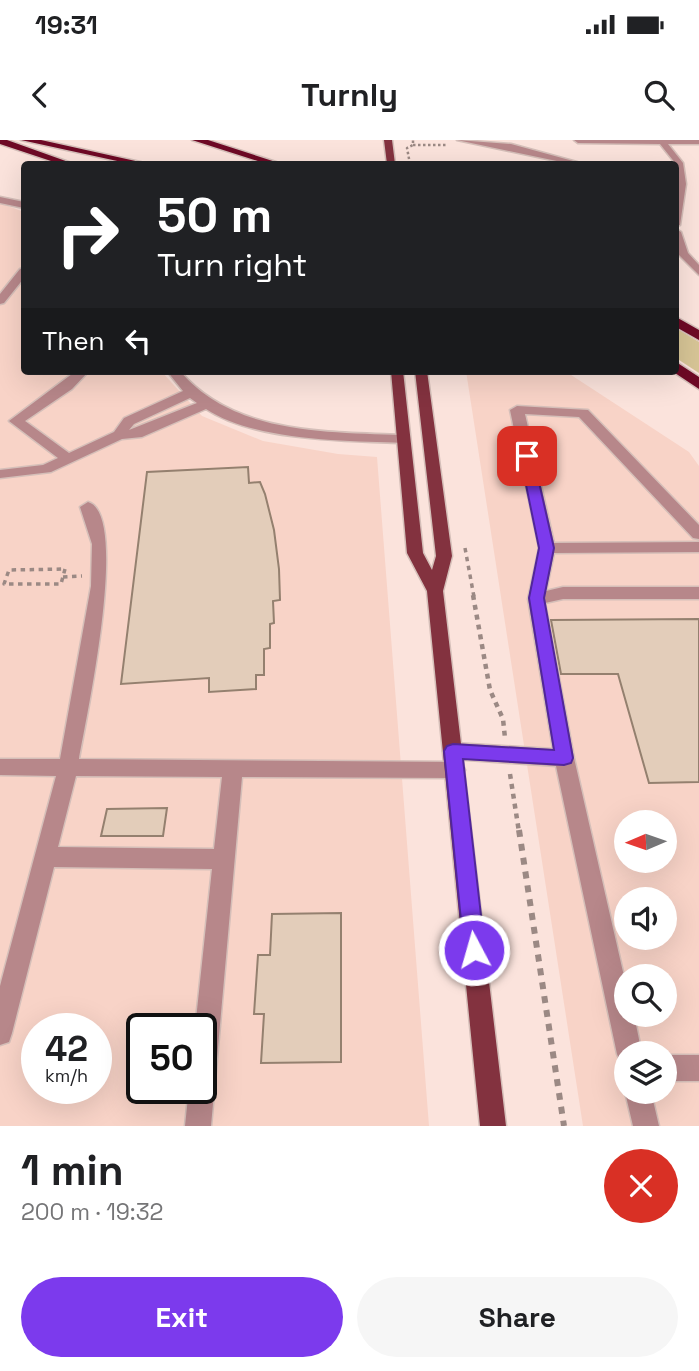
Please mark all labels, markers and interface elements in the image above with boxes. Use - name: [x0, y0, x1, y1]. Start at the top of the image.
- text: 19:31: [35, 8, 98, 42]
- text: Turnly: [301, 75, 398, 115]
- icon: back: [21, 76, 59, 114]
- icon: search: [640, 76, 678, 114]
- text: 50 m: [157, 184, 272, 246]
- icon: right: [42, 189, 133, 280]
- text: Turn right: [157, 245, 307, 285]
- icon: left: [119, 322, 157, 360]
- text: Then: [42, 324, 105, 358]
- pin: [497, 426, 557, 486]
- icon: arrive: [508, 437, 546, 475]
- north arrow: [614, 810, 677, 873]
- map controls: [614, 810, 677, 1104]
- button: sound: [614, 887, 677, 950]
- position arrow: [437, 913, 511, 987]
- button: search: [614, 964, 677, 1027]
- speed limit sign: 50: [126, 1013, 217, 1104]
- text: 42: [45, 1027, 88, 1071]
- button: layers: [614, 1041, 677, 1104]
- text: km/h: [45, 1064, 88, 1087]
- text: 1 min: [21, 1144, 124, 1197]
- button: close: [604, 1149, 678, 1223]
- text: 200 m · 19:32: [21, 1197, 163, 1227]
- button: Exit: [21, 1277, 343, 1357]
- button: Share: [357, 1277, 678, 1357]

